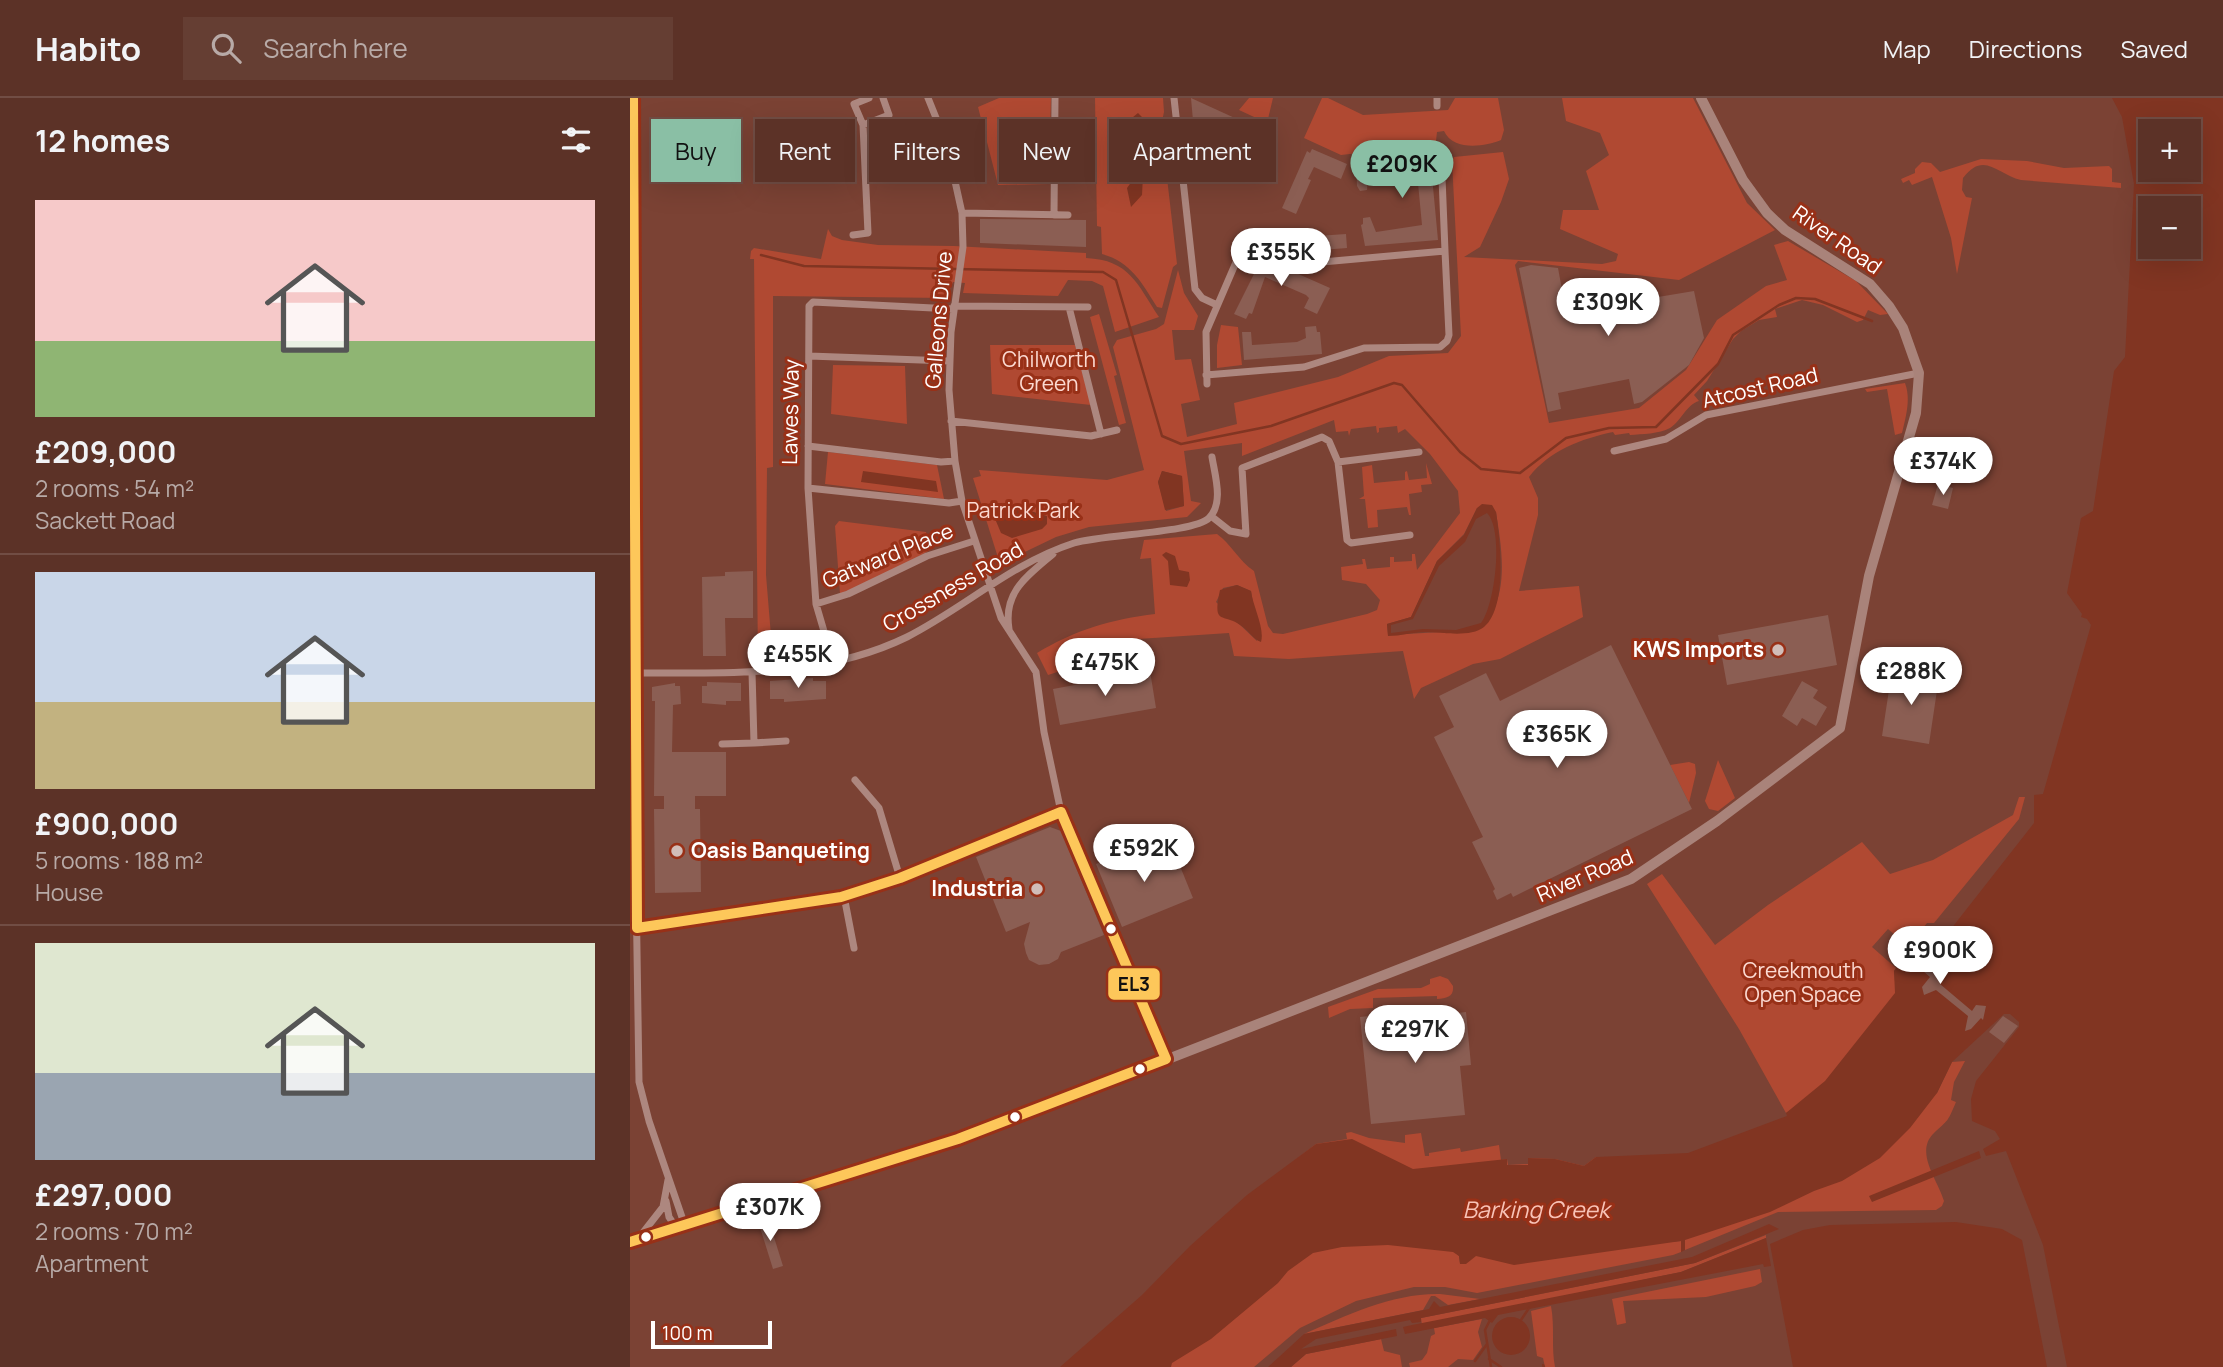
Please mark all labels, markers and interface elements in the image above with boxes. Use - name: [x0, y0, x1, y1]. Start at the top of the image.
- search box: [183, 17, 673, 80]
- text: Habito: [35, 26, 141, 71]
- icon: search: [207, 29, 245, 67]
- text: Search here: [263, 30, 408, 66]
- text: Map: [1883, 32, 1931, 65]
- text: Directions: [1969, 32, 2082, 65]
- text: Saved: [2120, 32, 2188, 65]
- chip: Buy: [651, 119, 741, 182]
- chip: Rent: [755, 119, 855, 182]
- chip: Filters: [869, 119, 985, 182]
- chip: New: [999, 119, 1095, 182]
- chip: Apartment: [1109, 119, 1276, 182]
- map controls: [2138, 119, 2201, 259]
- button: +: [2138, 119, 2201, 182]
- text: 12 homes: [35, 120, 170, 161]
- icon: filters: [557, 121, 595, 159]
- pin: £209K: [1353, 140, 1451, 200]
- text: £209K: [1366, 147, 1438, 179]
- button: −: [2138, 196, 2201, 259]
- street label: River Road: [1788, 198, 1887, 280]
- pin: £355K: [1232, 228, 1330, 288]
- text: £355K: [1247, 235, 1315, 267]
- icon: home: [252, 245, 378, 371]
- street label: Galleons Drive: [918, 250, 958, 390]
- pin: £309K: [1559, 278, 1657, 338]
- text: £309K: [1573, 285, 1643, 317]
- park label: Chilworth Green: [1002, 345, 1096, 397]
- street label: Lawes Way: [775, 359, 805, 465]
- street label: Atcost Road: [1699, 360, 1820, 414]
- text: £209,000: [35, 431, 177, 472]
- pin: £374K: [1894, 438, 1992, 497]
- text: £374K: [1910, 444, 1976, 476]
- text: 2 rooms · 54 m²: [35, 472, 194, 504]
- park label: Patrick Park: [967, 496, 1080, 524]
- text: Sackett Road: [35, 504, 175, 536]
- street label: Gatward Place: [818, 516, 957, 594]
- street label: Crossness Road: [877, 535, 1028, 638]
- icon: home: [252, 617, 378, 743]
- pin: £455K: [749, 630, 847, 690]
- place label: KWS Imports: [1633, 635, 1764, 663]
- text: £455K: [764, 637, 832, 669]
- pin: £475K: [1056, 638, 1154, 698]
- marker: KWS Imports: [1770, 642, 1786, 658]
- text: £475K: [1071, 645, 1139, 677]
- pin: £288K: [1862, 648, 1960, 707]
- text: £288K: [1876, 654, 1946, 686]
- pin: £365K: [1508, 710, 1606, 770]
- text: £365K: [1522, 717, 1592, 749]
- text: £900,000: [35, 803, 179, 844]
- pin: £592K: [1095, 824, 1193, 884]
- text: £592K: [1109, 831, 1179, 863]
- place label: Oasis Banqueting: [691, 836, 870, 864]
- street label: River Road: [1532, 842, 1637, 908]
- marker: Oasis Banqueting: [669, 843, 685, 859]
- text: 5 rooms · 188 m²: [35, 844, 203, 876]
- place label: Industria: [931, 874, 1023, 902]
- text: House: [35, 876, 104, 908]
- marker: Industria: [1029, 881, 1045, 897]
- unlabelled marker: [1104, 922, 1118, 936]
- pin: £900K: [1891, 926, 1989, 986]
- text: £900K: [1904, 933, 1976, 965]
- park label: Creekmouth Open Space: [1743, 956, 1863, 1008]
- line badge: EL3: [1107, 967, 1161, 1001]
- text: EL3: [1118, 971, 1150, 997]
- icon: home: [252, 988, 378, 1114]
- pin: £297K: [1366, 1006, 1464, 1065]
- text: £297K: [1381, 1012, 1449, 1044]
- unlabelled marker: [1133, 1062, 1147, 1076]
- unlabelled marker: [1008, 1110, 1022, 1124]
- text: £297,000: [35, 1174, 172, 1215]
- pin: £307K: [721, 1184, 819, 1243]
- text: £307K: [736, 1190, 804, 1222]
- water label: Barking Creek: [1463, 1193, 1613, 1225]
- text: 2 rooms · 70 m²: [35, 1215, 193, 1247]
- unlabelled marker: [639, 1230, 653, 1244]
- text: Apartment: [35, 1247, 149, 1279]
- scale bar: [651, 1318, 772, 1350]
- text: 100 m: [662, 1320, 713, 1346]

